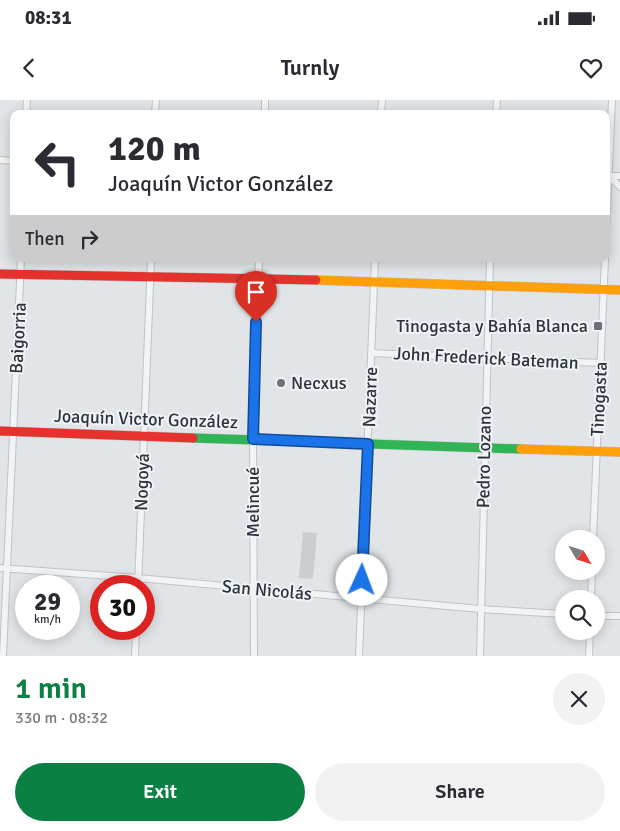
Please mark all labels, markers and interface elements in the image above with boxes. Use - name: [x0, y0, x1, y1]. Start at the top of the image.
- text: 08:31: [25, 6, 72, 30]
- icon: back: [15, 54, 43, 82]
- text: Turnly: [281, 54, 339, 81]
- icon: heart: [577, 54, 605, 82]
- text: 120 m: [108, 127, 201, 170]
- icon: left: [25, 130, 90, 195]
- text: Joaquín Victor González: [108, 170, 333, 197]
- icon: right: [75, 225, 103, 253]
- text: Then: [25, 227, 65, 251]
- pin: [235, 271, 277, 322]
- icon: arrive: [242, 278, 270, 306]
- street label: Baigorria: [5, 302, 31, 374]
- place label: Tinogasta y Bahía Blanca: [396, 315, 588, 337]
- marker: Tinogasta y Bahía Blanca: [592, 320, 604, 332]
- street label: John Frederick Bateman: [393, 342, 579, 374]
- street label: Tinogasta: [586, 361, 612, 437]
- street label: Nazarre: [358, 366, 382, 428]
- place label: Necxus: [291, 372, 347, 394]
- marker: Necxus: [275, 377, 287, 389]
- street label: Joaquín Victor González: [54, 405, 238, 433]
- street label: Pedro Lozano: [472, 406, 496, 508]
- street label: Nogoyá: [130, 453, 154, 511]
- street label: Melincué: [242, 467, 264, 537]
- north arrow: [555, 530, 605, 580]
- map controls: [555, 530, 605, 640]
- position arrow: [335, 553, 387, 605]
- speed limit sign: 30: [90, 575, 155, 640]
- street label: San Nicolás: [221, 575, 313, 605]
- text: 29: [34, 586, 61, 617]
- button: search: [555, 590, 605, 640]
- text: km/h: [34, 612, 61, 627]
- text: 1 min: [15, 670, 87, 707]
- button: close: [553, 673, 605, 725]
- text: 330 m · 08:32: [15, 708, 108, 728]
- button: Exit: [15, 763, 305, 821]
- button: Share: [315, 763, 605, 821]

